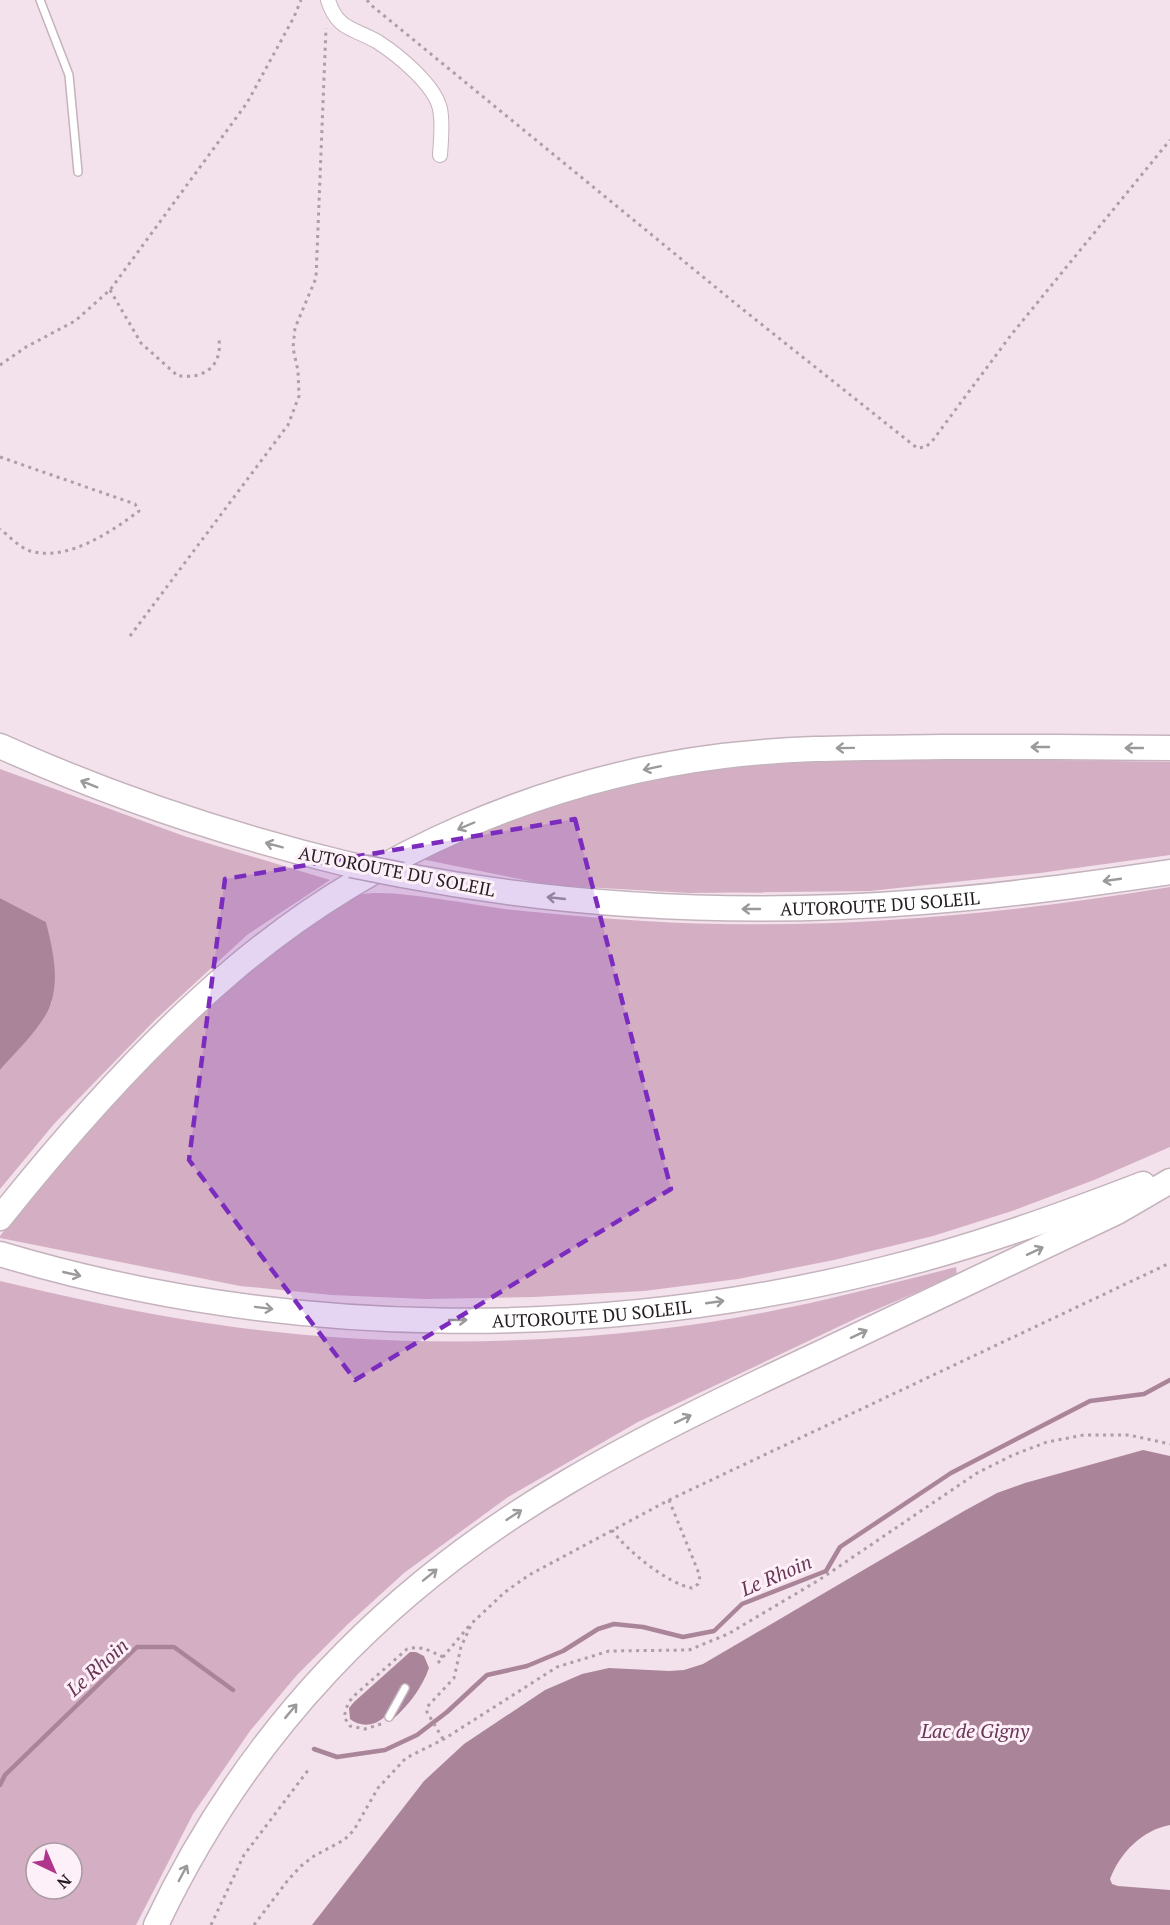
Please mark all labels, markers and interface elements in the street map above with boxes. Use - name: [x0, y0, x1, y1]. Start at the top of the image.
- one-way arrow: [1031, 741, 1051, 753]
- one-way arrow: [836, 742, 856, 754]
- one-way arrow: [1125, 742, 1145, 754]
- one-way arrow: [642, 763, 662, 774]
- one-way arrow: [81, 778, 99, 789]
- one-way arrow: [457, 821, 476, 832]
- one-way arrow: [265, 839, 284, 850]
- street label: AUTOROUTE DU SOLEIL: [297, 840, 497, 902]
- one-way arrow: [1103, 875, 1123, 886]
- street label: AUTOROUTE DU SOLEIL: [780, 885, 981, 920]
- one-way arrow: [547, 892, 567, 903]
- one-way arrow: [741, 903, 761, 915]
- one-way arrow: [1026, 1244, 1044, 1256]
- one-way arrow: [62, 1268, 81, 1280]
- street label: AUTOROUTE DU SOLEIL: [492, 1294, 692, 1332]
- one-way arrow: [705, 1297, 725, 1308]
- one-way arrow: [253, 1303, 273, 1314]
- one-way arrow: [448, 1314, 468, 1326]
- one-way arrow: [849, 1328, 867, 1340]
- one-way arrow: [674, 1413, 692, 1425]
- one-way arrow: [505, 1509, 522, 1521]
- water label: Le Rhoin: [735, 1548, 816, 1602]
- one-way arrow: [422, 1569, 438, 1582]
- water label: Le Rhoin: [59, 1632, 134, 1703]
- one-way arrow: [284, 1703, 297, 1719]
- water label: Lac de Gigny: [920, 1717, 1030, 1744]
- north arrow: [24, 1841, 84, 1901]
- one-way arrow: [177, 1865, 189, 1882]
- text: N: [52, 1870, 76, 1894]

